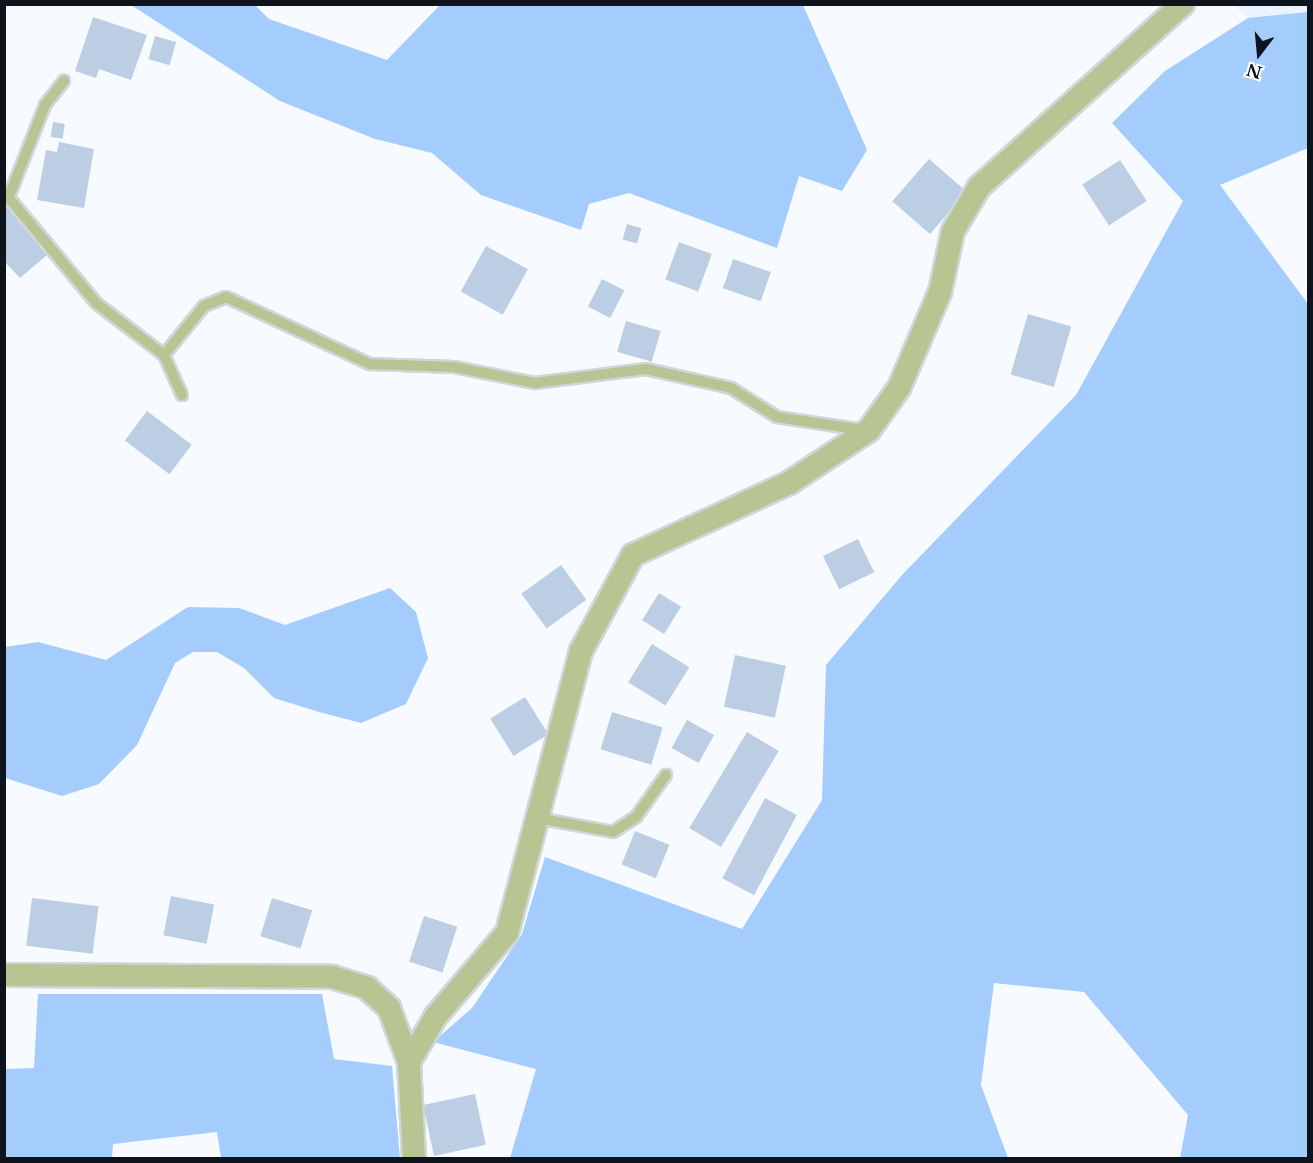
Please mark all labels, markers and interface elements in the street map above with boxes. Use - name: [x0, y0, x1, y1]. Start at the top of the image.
- north arrow: [1229, 24, 1289, 84]
- text: N: [1244, 60, 1264, 83]

